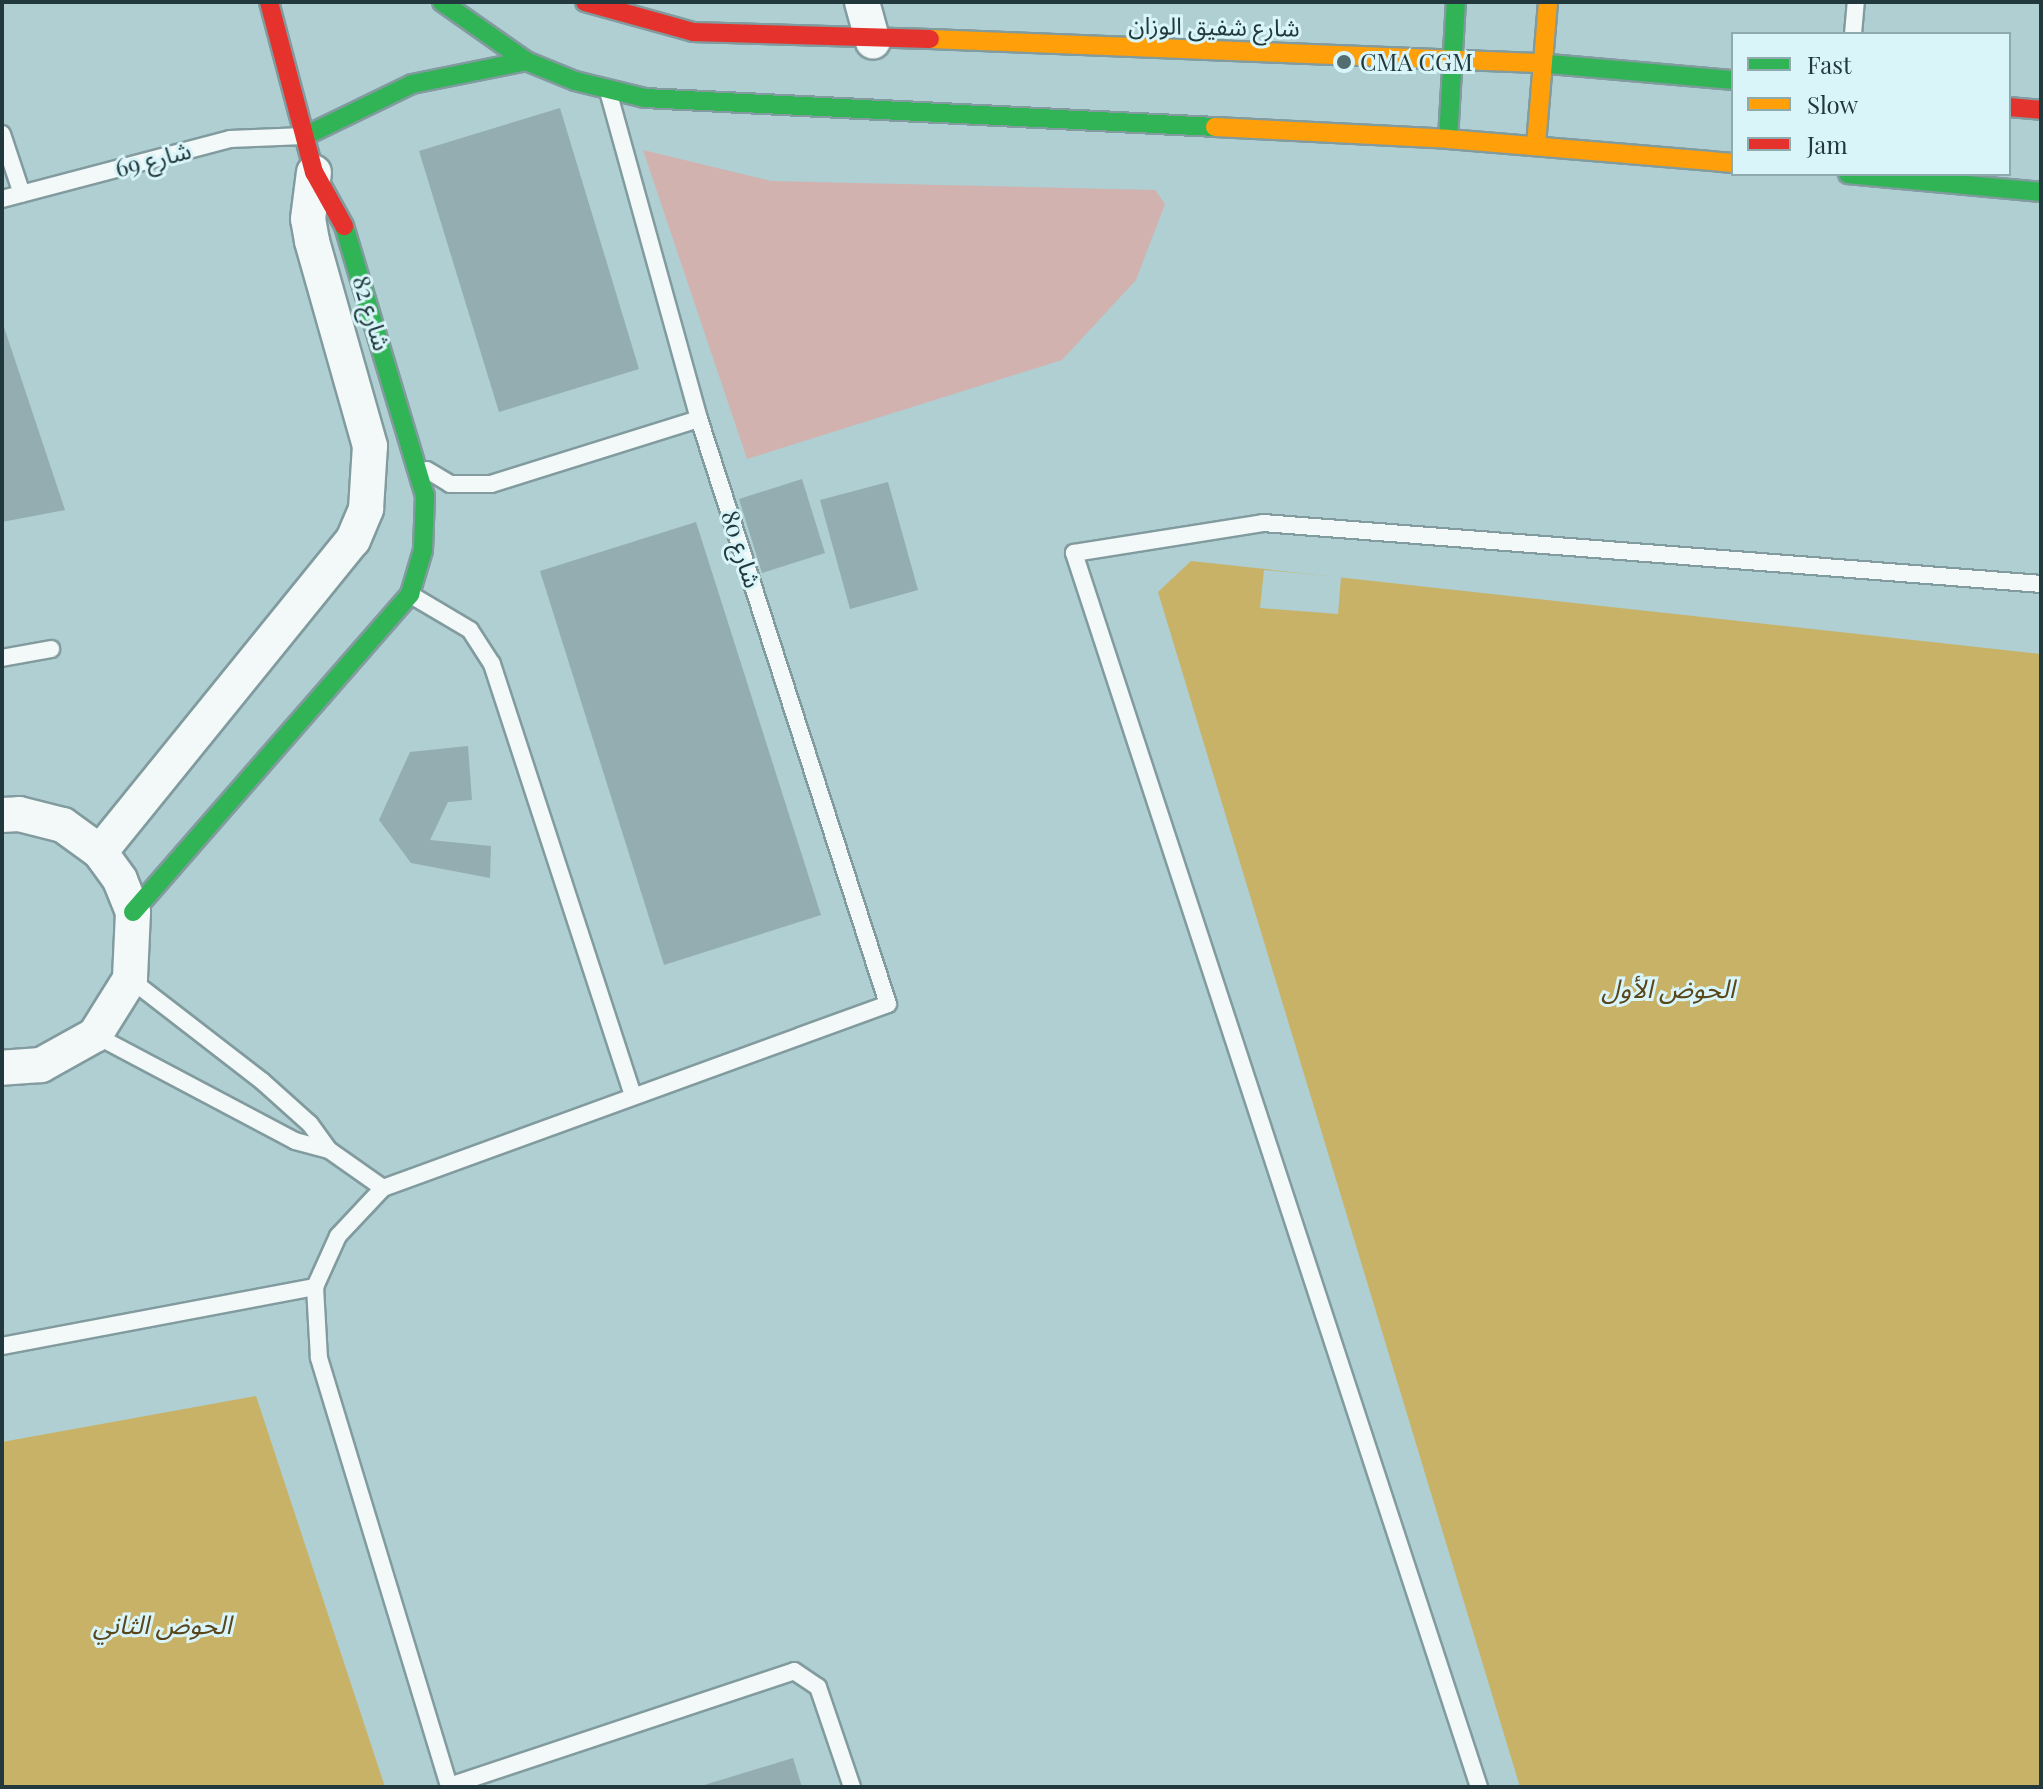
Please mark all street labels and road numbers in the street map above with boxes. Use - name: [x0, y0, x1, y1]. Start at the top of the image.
- street label: شارع شفيق الوزان: [1128, 10, 1300, 42]
- street label: شارع 69: [112, 135, 194, 183]
- street label: شارع 82: [347, 272, 397, 354]
- street label: شارع 80: [716, 507, 768, 591]

